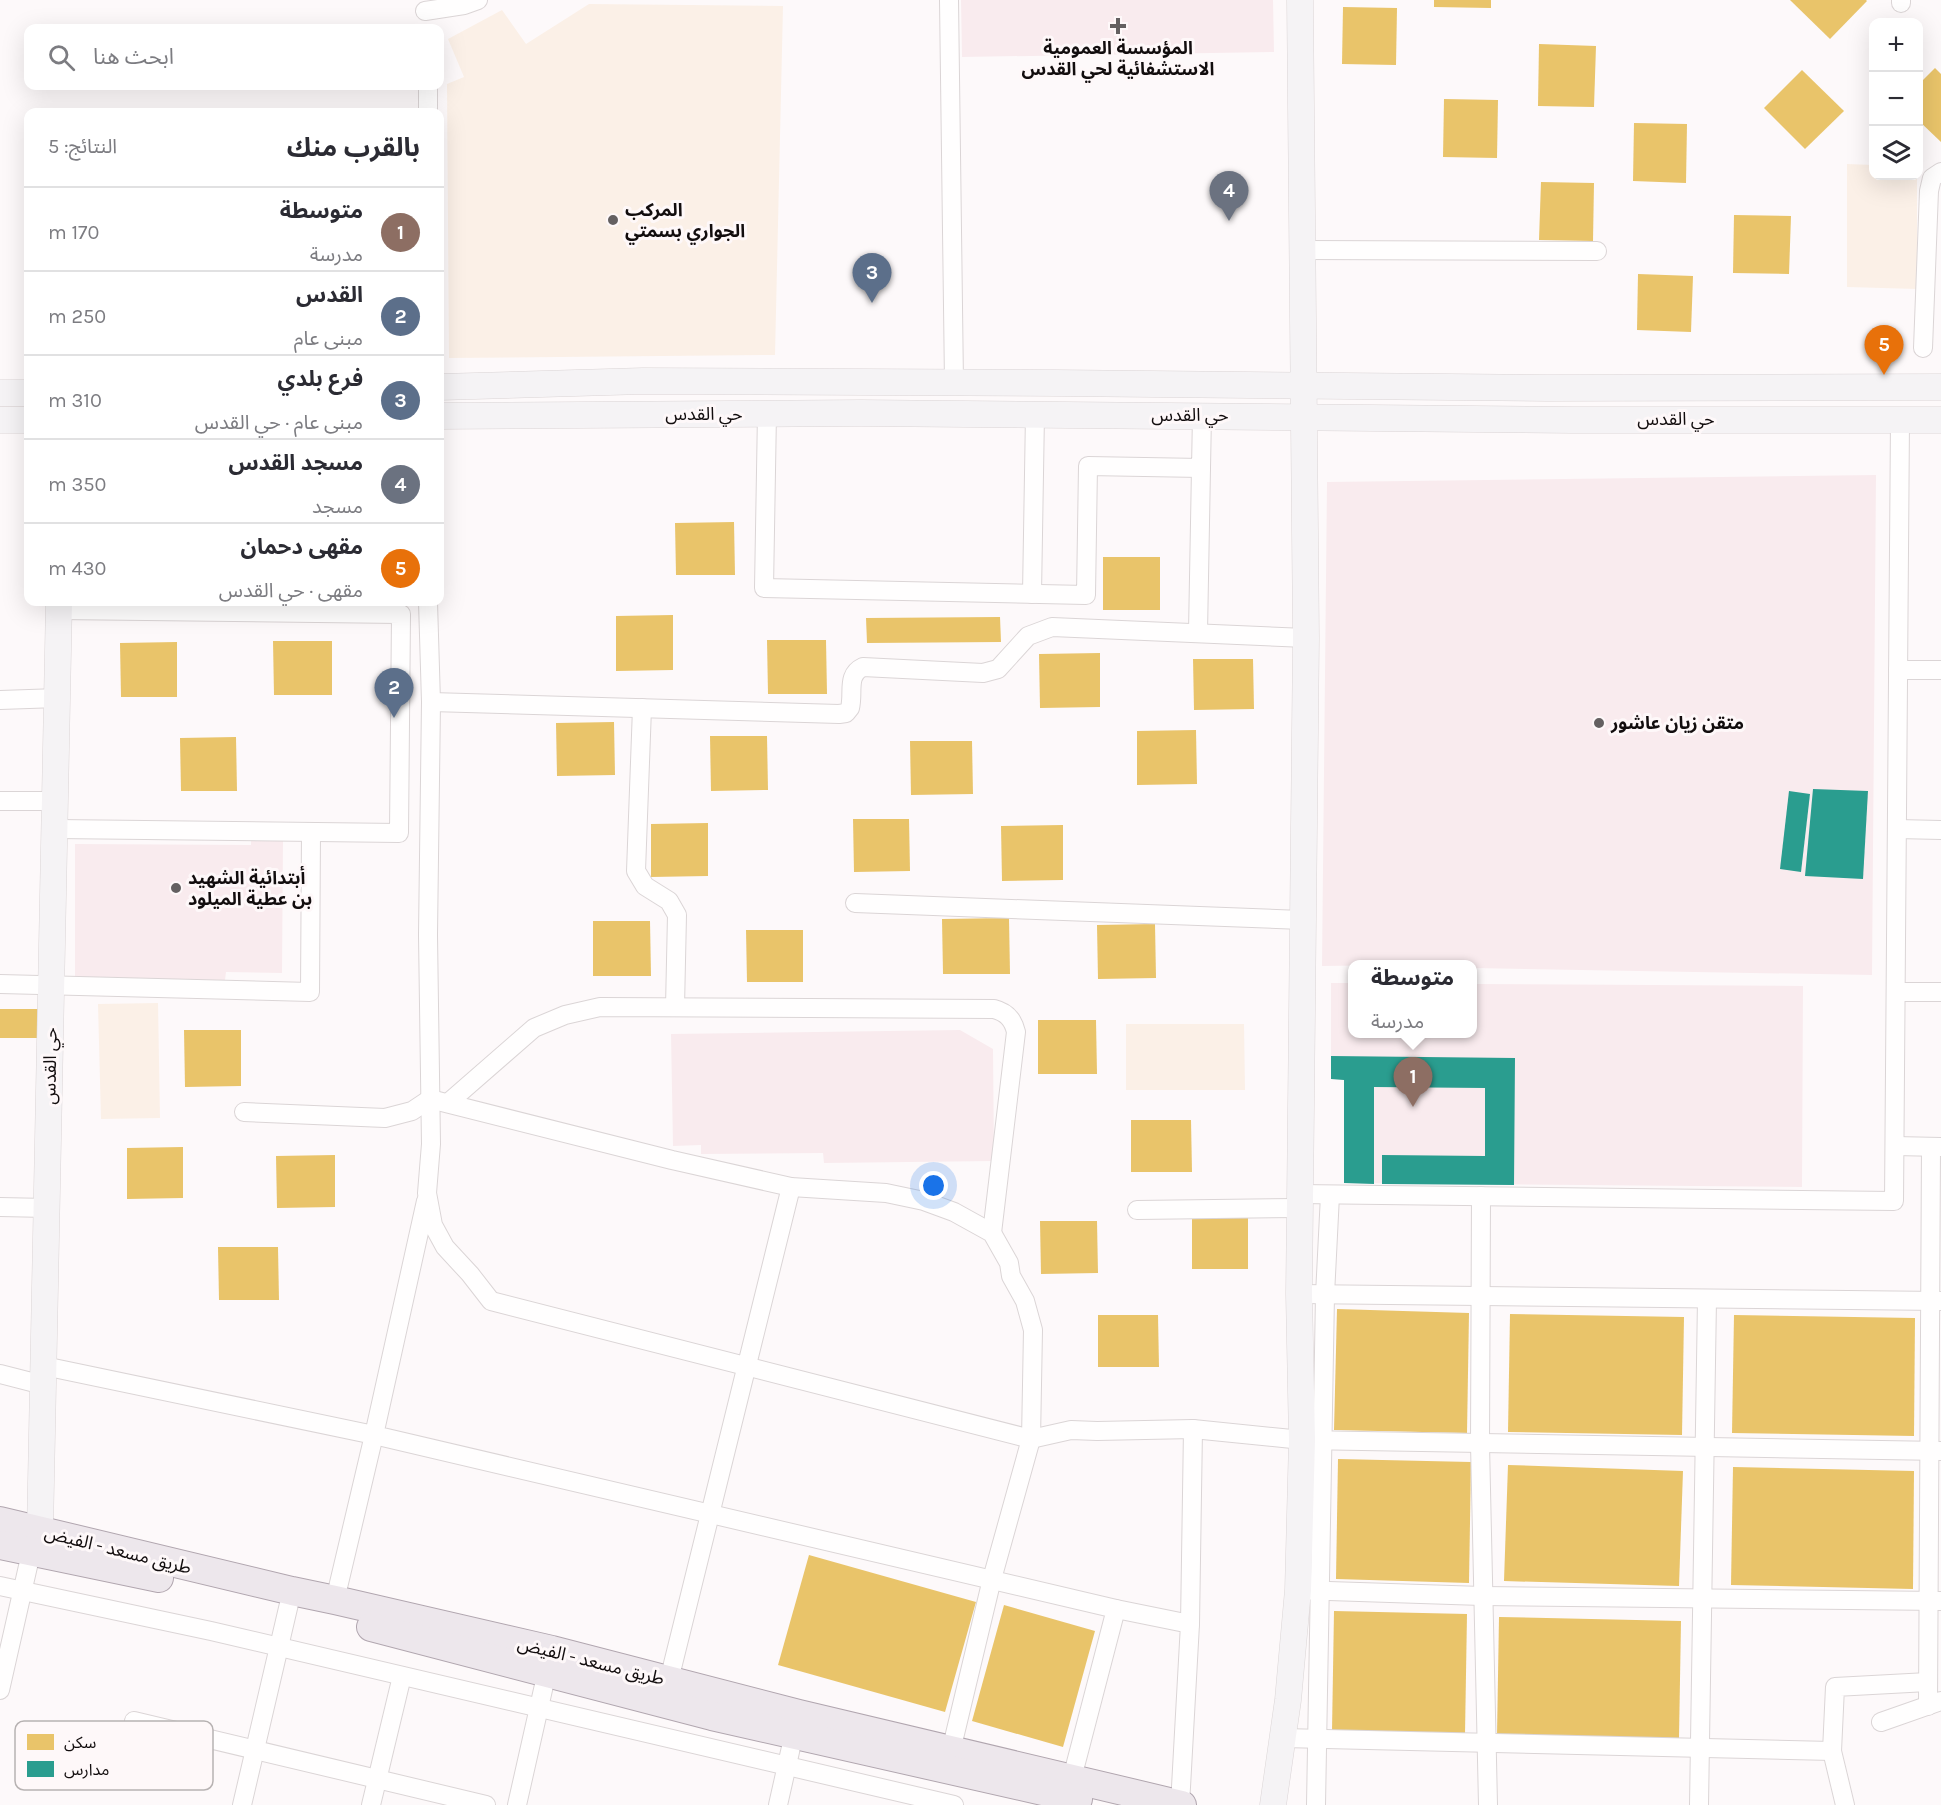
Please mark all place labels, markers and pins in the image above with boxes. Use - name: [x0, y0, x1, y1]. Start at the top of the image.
- marker: المؤسسة العمومية الاستشفائية لحي القدس: [1109, 17, 1127, 35]
- place label: المؤسسة العمومية الاستشفائية لحي القدس: [1022, 37, 1214, 83]
- pin: 4: [1210, 172, 1248, 221]
- place label: المركب الجواري بسمتي: [625, 199, 745, 245]
- marker: المركب الجواري بسمتي: [606, 213, 620, 227]
- pin: 3: [852, 254, 892, 303]
- pin: 5: [1864, 326, 1904, 375]
- pin: 2: [374, 668, 414, 718]
- place label: متقن زيان عاشور: [1610, 712, 1744, 734]
- marker: متقن زيان عاشور: [1592, 716, 1606, 730]
- place label: أبتدائية الشهيد بن عطية الميلود: [188, 865, 312, 910]
- marker: أبتدائية الشهيد بن عطية الميلود: [169, 881, 183, 895]
- pin: 1: [1394, 1058, 1432, 1107]

